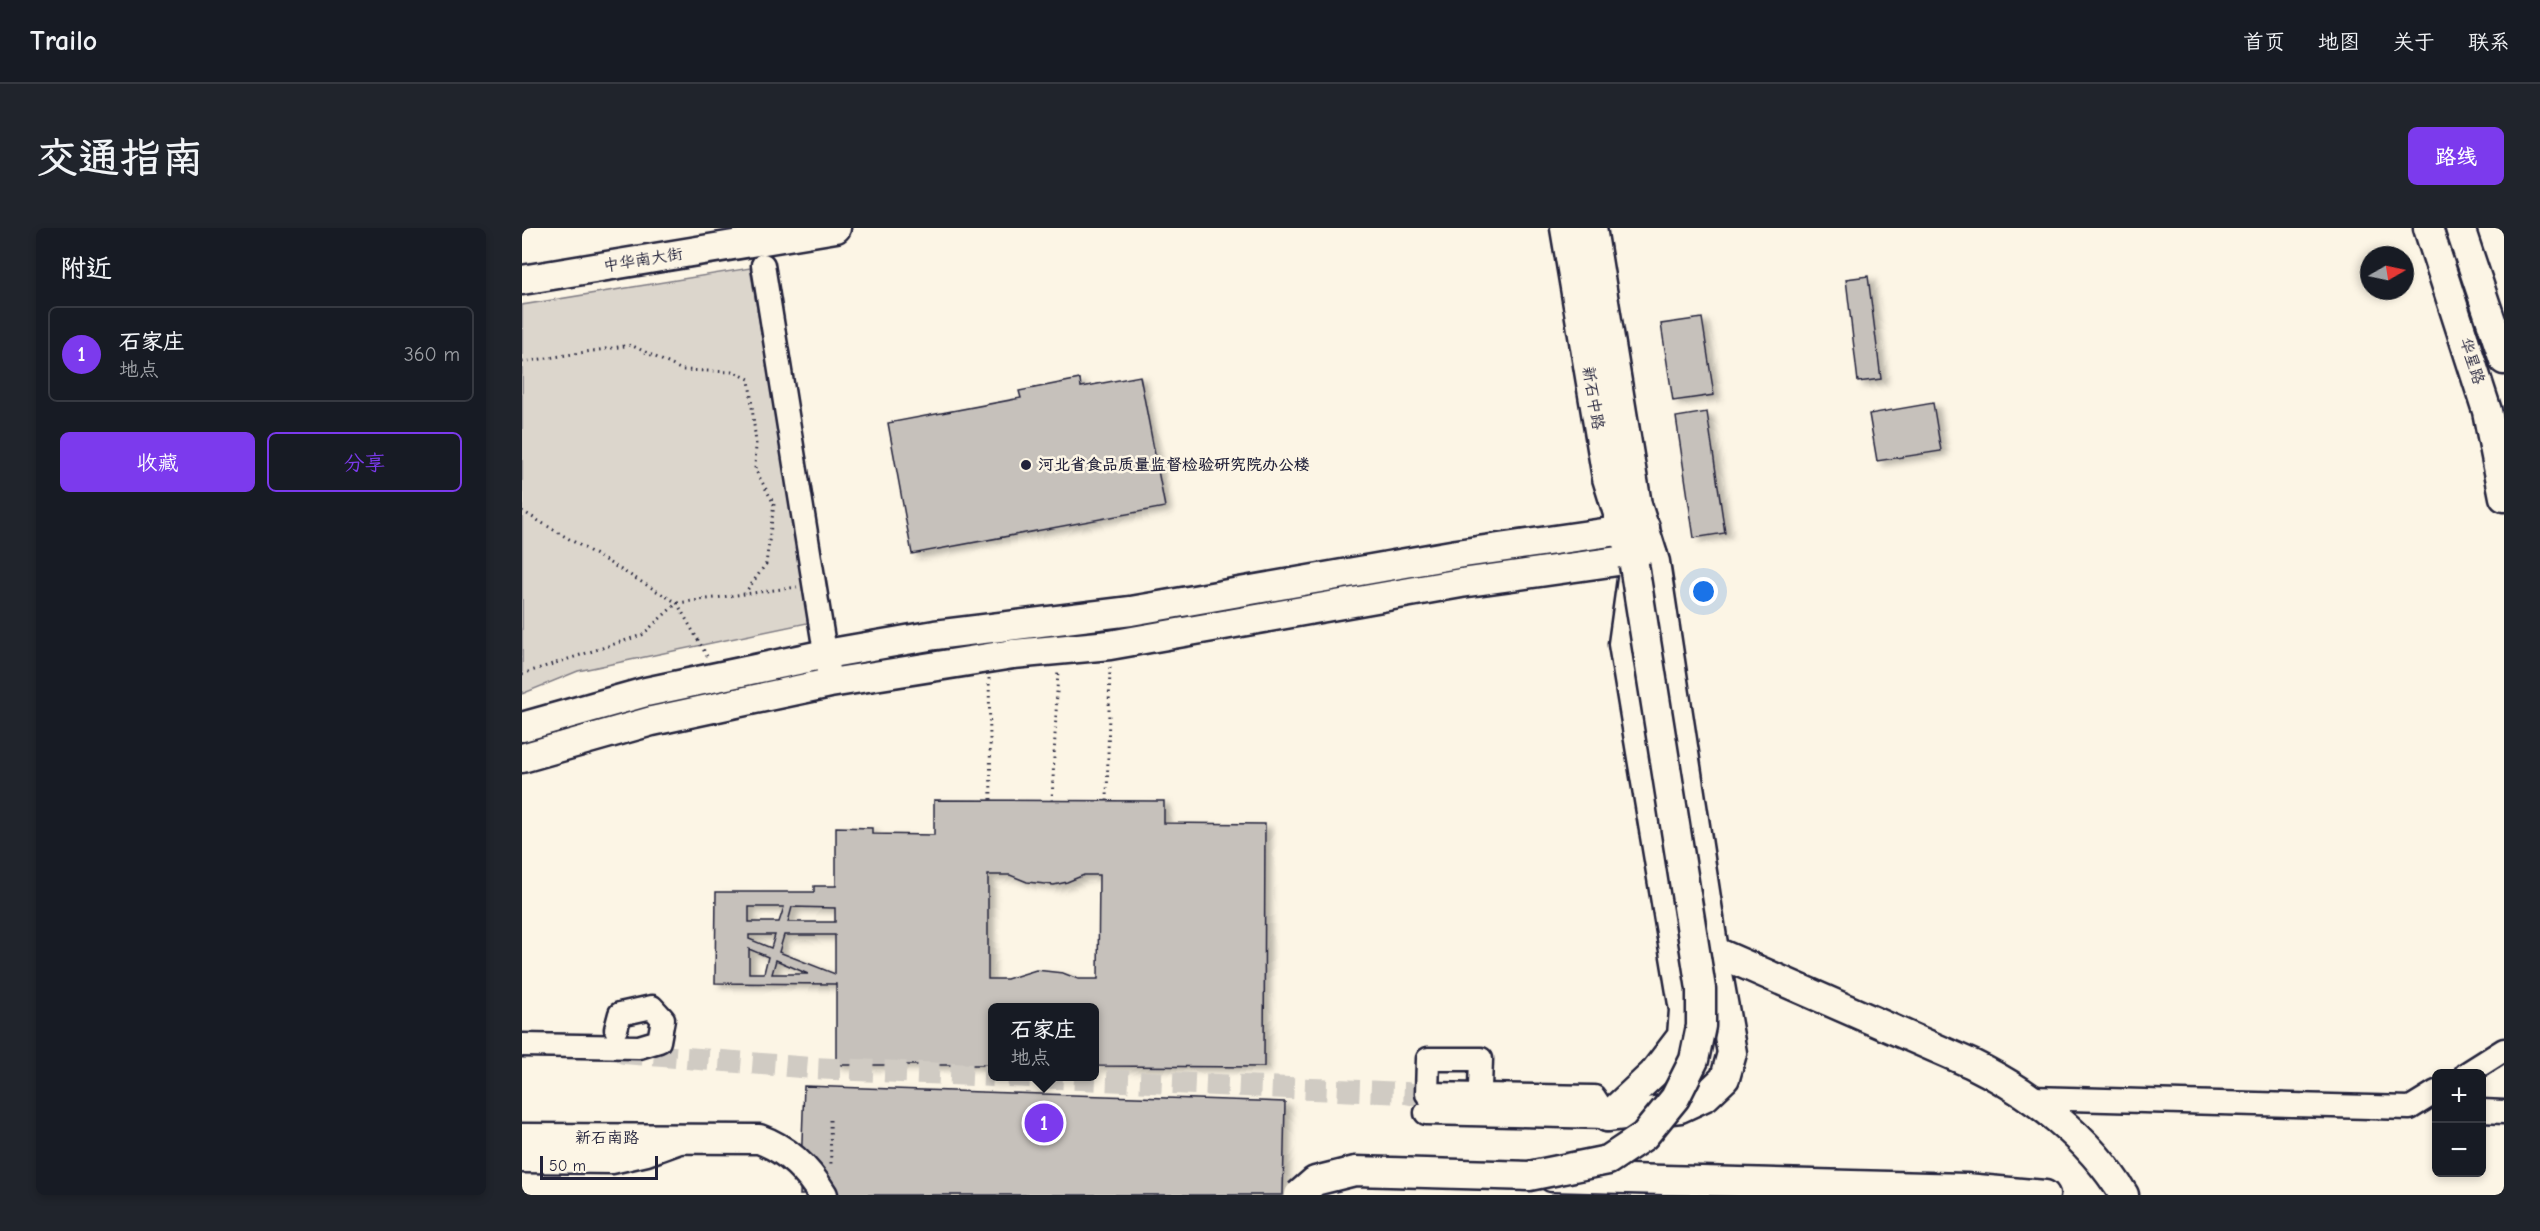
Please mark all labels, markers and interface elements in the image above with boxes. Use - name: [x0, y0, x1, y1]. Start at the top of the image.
- text: Trailo: [30, 25, 97, 57]
- text: 首页: [2243, 30, 2285, 54]
- text: 地图: [2318, 30, 2360, 54]
- text: 关于: [2393, 30, 2435, 54]
- text: 联系: [2468, 30, 2510, 54]
- button: 路线: [2408, 127, 2504, 185]
- text: 交通指南: [36, 134, 204, 183]
- street label: 中华南大街: [602, 245, 684, 275]
- north arrow: [2360, 246, 2414, 300]
- text: 附近: [60, 254, 112, 284]
- text: 石家庄: [119, 329, 185, 355]
- street label: 华星路: [2456, 335, 2488, 387]
- text: 1: [78, 343, 85, 366]
- text: 360 m: [404, 343, 460, 366]
- text: 地点: [119, 358, 159, 381]
- street label: 新石中路: [1579, 365, 1607, 431]
- button: 收藏: [60, 432, 255, 492]
- button: 分享: [267, 432, 462, 492]
- place label: 河北省食品质量监督检验研究院办公楼: [1038, 456, 1310, 474]
- marker: 河北省食品质量监督检验研究院办公楼: [1019, 458, 1033, 472]
- your location: [1689, 577, 1718, 606]
- popup: [988, 1003, 1099, 1081]
- text: 石家庄: [1010, 1017, 1077, 1043]
- text: 地点: [1010, 1046, 1050, 1069]
- map controls: [2432, 1069, 2486, 1177]
- button: +: [2432, 1069, 2486, 1123]
- pin: 1: [1024, 1100, 1064, 1146]
- button: −: [2432, 1123, 2486, 1177]
- street label: 新石南路: [575, 1129, 639, 1147]
- scale bar: [540, 1153, 658, 1180]
- text: 50 m: [549, 1157, 586, 1175]

